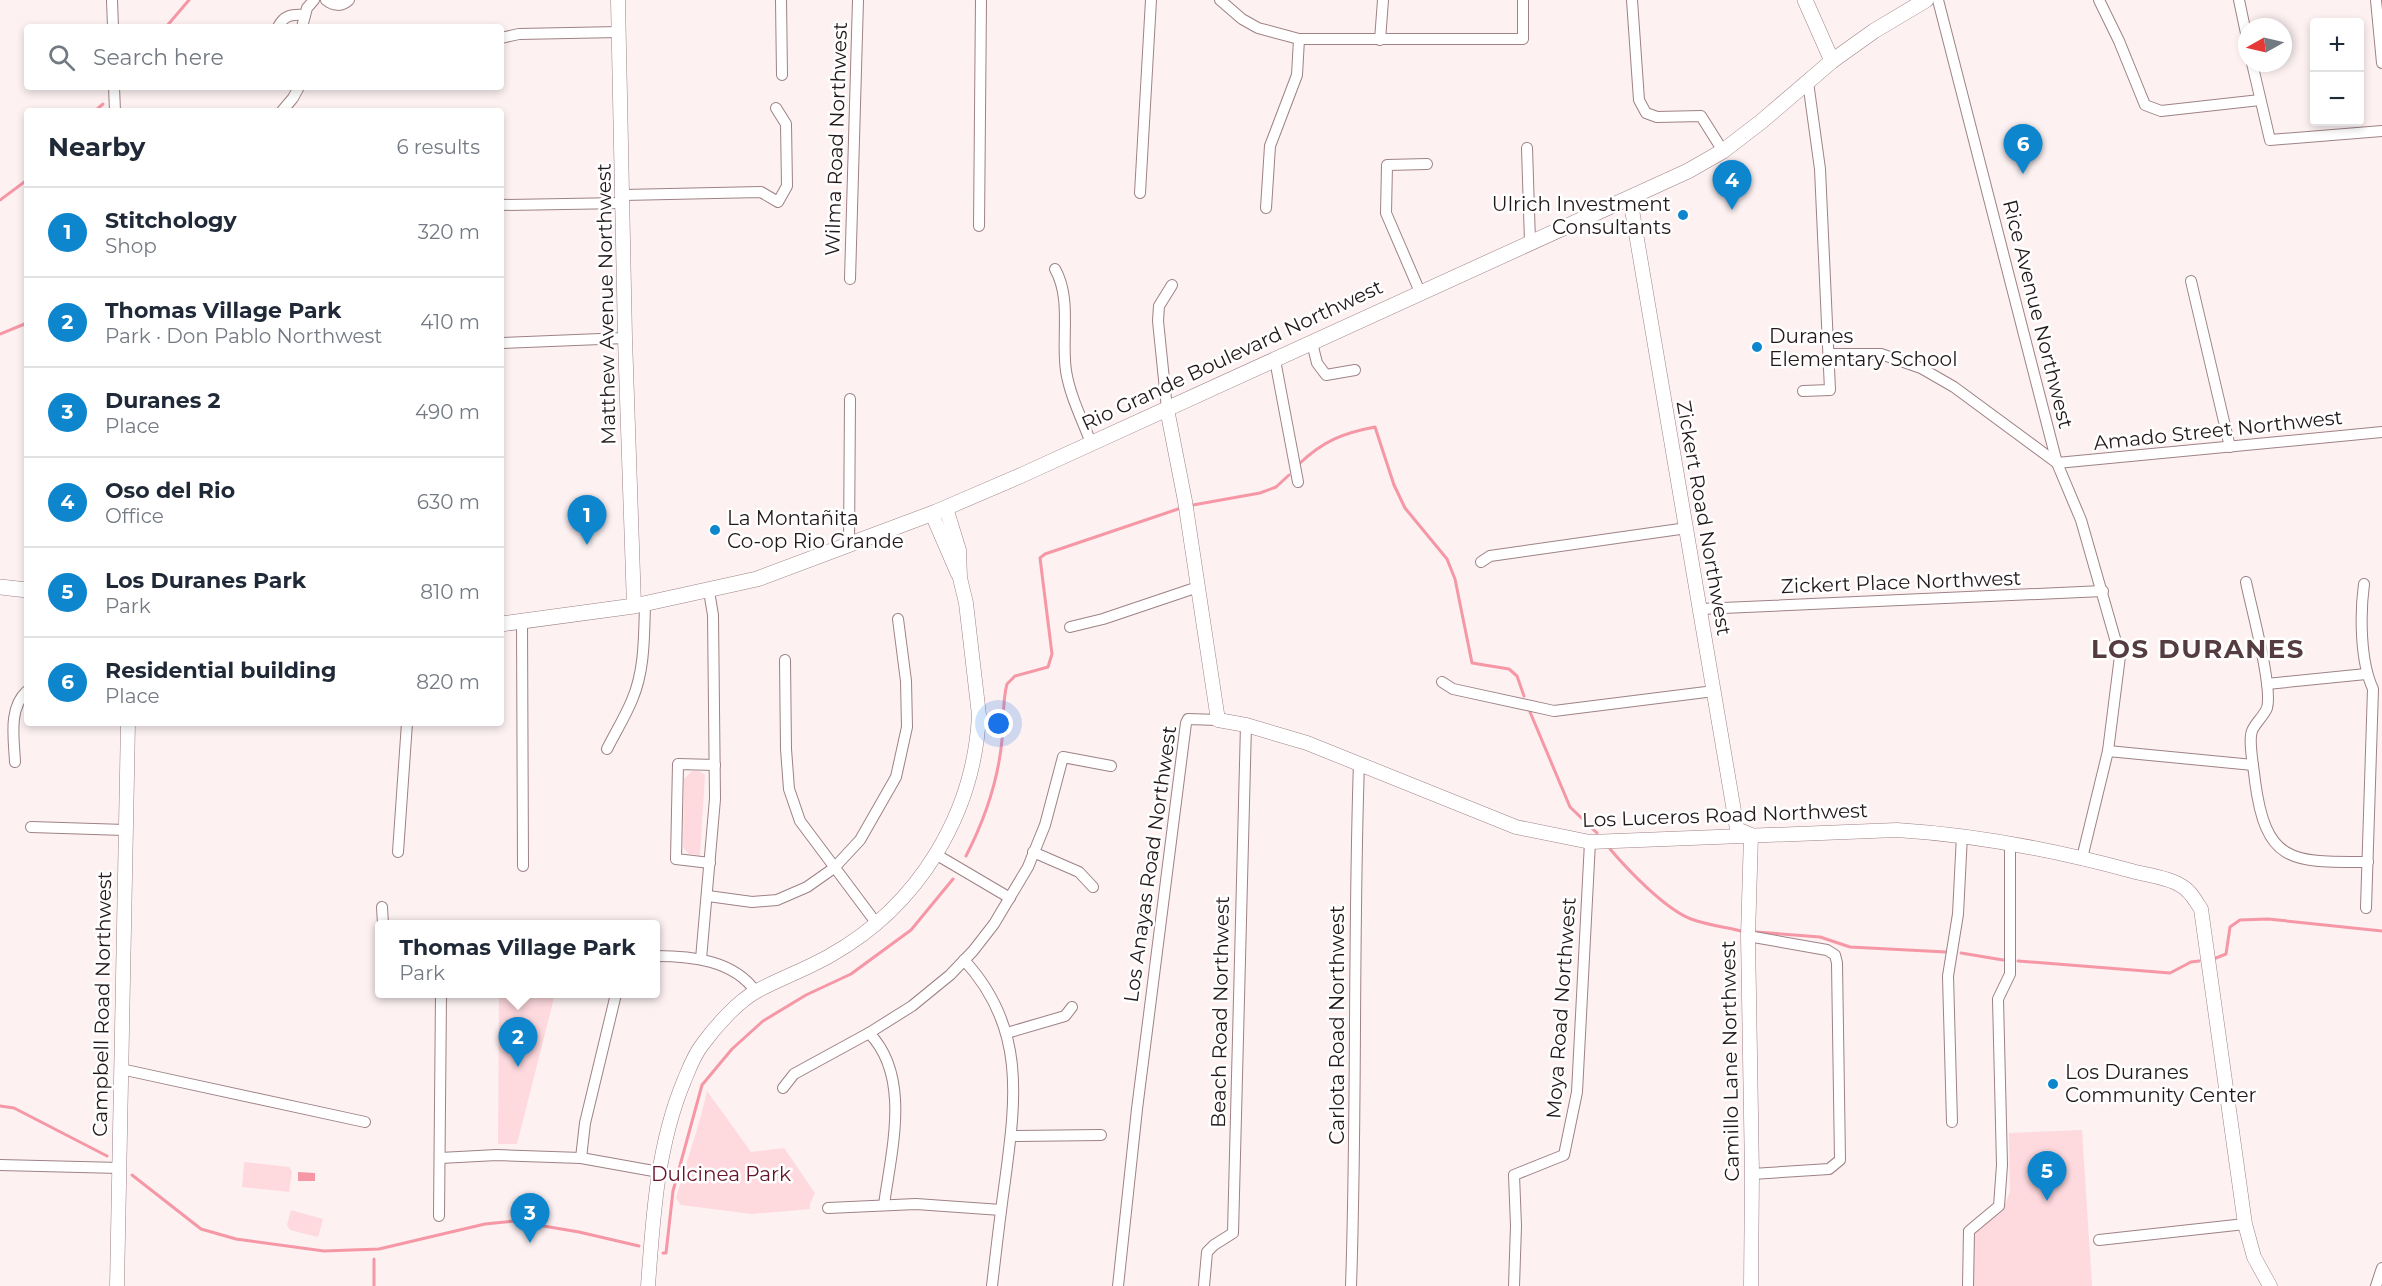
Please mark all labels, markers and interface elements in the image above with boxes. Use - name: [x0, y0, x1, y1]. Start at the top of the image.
- north arrow: [2238, 18, 2292, 72]
- map controls: [2310, 18, 2364, 126]
- button: +: [2310, 18, 2364, 72]
- street label: Wilma Road Northwest: [820, 22, 852, 256]
- search box: [24, 24, 504, 90]
- icon: search: [45, 41, 78, 74]
- text: Search here: [93, 44, 224, 71]
- button: −: [2310, 72, 2364, 126]
- pin: 6: [2004, 124, 2042, 174]
- text: Nearby: [48, 131, 145, 163]
- text: 6 results: [396, 135, 480, 159]
- pin: 4: [1712, 160, 1752, 210]
- street label: Matthew Avenue Northwest: [592, 163, 620, 445]
- place label: Ulrich Investment Consultants: [1492, 192, 1671, 239]
- street label: Rice Avenue Northwest: [1998, 197, 2078, 431]
- text: Stitchology: [105, 207, 237, 234]
- marker: Ulrich Investment Consultants: [1676, 208, 1690, 222]
- text: 1: [64, 220, 71, 244]
- text: 320 m: [418, 220, 480, 244]
- text: Shop: [105, 234, 157, 258]
- street label: Rio Grande Boulevard Northwest: [1078, 275, 1386, 435]
- text: Thomas Village Park: [105, 297, 341, 324]
- text: 2: [62, 310, 73, 334]
- text: 410 m: [420, 310, 480, 334]
- text: Park · Don Pablo Northwest: [105, 324, 382, 348]
- place label: Duranes Elementary School: [1769, 324, 1958, 371]
- marker: Duranes Elementary School: [1750, 340, 1764, 354]
- text: Duranes 2: [105, 387, 221, 414]
- street label: Zickert Road Northwest: [1672, 399, 1736, 637]
- text: 3: [62, 400, 73, 424]
- text: 490 m: [415, 400, 480, 424]
- street label: Amado Street Northwest: [2092, 405, 2344, 455]
- text: Place: [105, 414, 160, 438]
- text: Oso del Rio: [105, 477, 235, 504]
- text: 4: [61, 490, 74, 514]
- text: 630 m: [417, 490, 480, 514]
- pin: 1: [568, 496, 606, 545]
- text: Office: [105, 504, 164, 528]
- place label: La Montañita Co-op Rio Grande: [727, 506, 904, 553]
- marker: La Montañita Co-op Rio Grande: [708, 523, 722, 537]
- street label: Zickert Place Northwest: [1780, 566, 2022, 598]
- text: Los Duranes Park: [105, 567, 306, 594]
- text: 5: [62, 580, 73, 604]
- text: 810 m: [420, 580, 480, 604]
- text: Park: [105, 594, 151, 618]
- district label: LOS DURANES: [2091, 633, 2305, 665]
- text: Residential building: [105, 657, 336, 684]
- text: 6: [61, 670, 74, 694]
- text: 820 m: [416, 670, 480, 694]
- text: Place: [105, 684, 160, 708]
- your location: [984, 709, 1013, 738]
- street label: Los Anayas Road Northwest: [1119, 724, 1181, 1004]
- street label: Los Luceros Road Northwest: [1582, 798, 1868, 832]
- street label: Campbell Road Northwest: [88, 871, 116, 1137]
- street label: Beach Road Northwest: [1206, 896, 1234, 1128]
- street label: Moya Road Northwest: [1541, 896, 1581, 1120]
- street label: Carlota Road Northwest: [1325, 905, 1349, 1145]
- popup: [375, 920, 660, 998]
- text: Thomas Village Park: [399, 934, 636, 961]
- street label: Camillo Lane Northwest: [1716, 940, 1744, 1182]
- text: Park: [399, 961, 445, 985]
- pin: 2: [498, 1018, 538, 1067]
- place label: Los Duranes Community Center: [2065, 1060, 2257, 1107]
- marker: Los Duranes Community Center: [2046, 1077, 2060, 1091]
- pin: 5: [2028, 1152, 2066, 1201]
- park label: Dulcinea Park: [651, 1162, 791, 1186]
- pin: 3: [510, 1194, 550, 1243]

